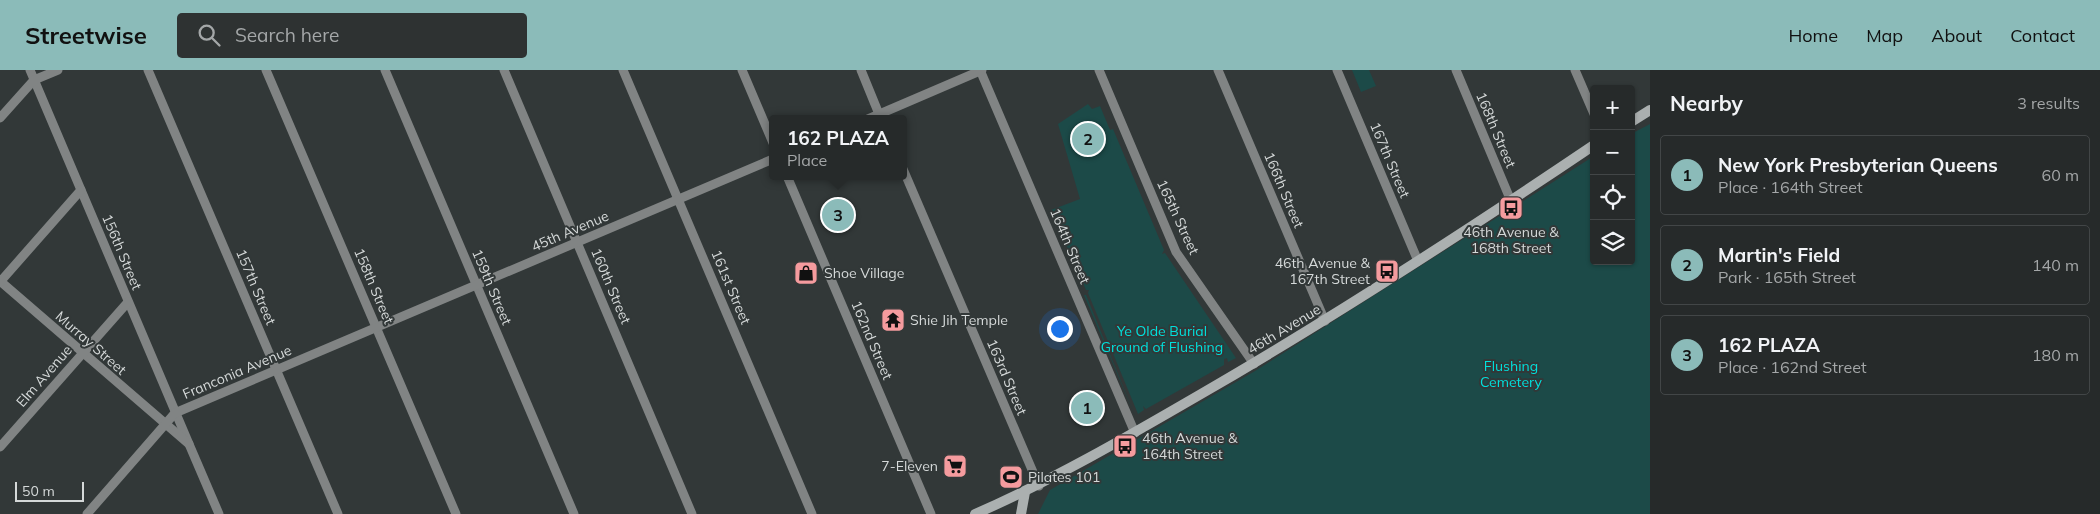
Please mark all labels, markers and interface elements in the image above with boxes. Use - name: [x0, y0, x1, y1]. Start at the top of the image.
- search box: [177, 13, 527, 58]
- text: Streetwise: [25, 20, 147, 50]
- icon: search: [195, 21, 223, 49]
- text: Search here: [235, 23, 339, 47]
- text: Home: [1788, 24, 1838, 47]
- text: Map: [1866, 24, 1903, 47]
- text: About: [1931, 24, 1982, 47]
- text: Contact: [2010, 24, 2075, 47]
- map controls: [1590, 85, 1635, 265]
- button: +: [1590, 85, 1635, 130]
- street label: 168th Street: [1472, 89, 1520, 171]
- text: Nearby: [1670, 90, 1743, 116]
- text: 3 results: [2017, 93, 2080, 113]
- popup: [769, 115, 907, 180]
- street label: 167th Street: [1366, 119, 1414, 201]
- pin: 2: [1072, 120, 1104, 158]
- text: 162 PLAZA: [787, 126, 889, 150]
- button: −: [1590, 130, 1635, 175]
- street label: 166th Street: [1260, 149, 1308, 231]
- text: Place: [787, 150, 827, 170]
- text: New York Presbyterian Queens: [1718, 153, 1998, 177]
- text: 1: [1682, 165, 1692, 185]
- text: 60 m: [2042, 165, 2079, 185]
- button: locate: [1590, 175, 1635, 220]
- street label: 165th Street: [1153, 177, 1203, 257]
- text: Place · 164th Street: [1718, 177, 1863, 197]
- bus stop icon: 46th Avenue & 168th Street: [1498, 195, 1524, 221]
- pin: 3: [822, 196, 854, 234]
- street label: 164th Street: [1046, 205, 1094, 287]
- street label: 45th Avenue: [529, 207, 611, 255]
- street label: 156th Street: [98, 211, 146, 293]
- button: layers: [1590, 220, 1635, 265]
- place label: 46th Avenue & 168th Street: [1463, 223, 1559, 257]
- text: Martin's Field: [1718, 243, 1840, 267]
- street label: 158th Street: [350, 245, 398, 327]
- street label: 160th Street: [587, 245, 635, 327]
- street label: 157th Street: [232, 246, 280, 328]
- street label: 159th Street: [468, 246, 516, 328]
- street label: 161st Street: [707, 247, 755, 327]
- place label: 46th Avenue & 167th Street: [1275, 254, 1371, 288]
- text: 2: [1682, 255, 1692, 275]
- text: 140 m: [2032, 255, 2079, 275]
- bus stop icon: 46th Avenue & 167th Street: [1374, 258, 1400, 284]
- shop icon: Shoe Village: [793, 260, 819, 286]
- place label: Shoe Village: [824, 264, 904, 282]
- text: Park · 165th Street: [1718, 267, 1856, 287]
- street label: 162nd Street: [847, 298, 897, 382]
- street label: 46th Avenue: [1244, 300, 1324, 358]
- street label: Murray Street: [52, 307, 130, 379]
- temple icon: Shie Jih Temple: [880, 307, 906, 333]
- place label: Shie Jih Temple: [910, 311, 1008, 329]
- your location: [1047, 316, 1073, 342]
- park label: Ye Olde Burial Ground of Flushing: [1101, 322, 1223, 356]
- text: 162 PLAZA: [1718, 333, 1820, 357]
- street label: 163rd Street: [983, 336, 1031, 418]
- street label: Elm Avenue: [12, 341, 76, 411]
- street label: Franconia Avenue: [180, 341, 294, 403]
- text: 3: [1682, 345, 1692, 365]
- text: 180 m: [2032, 345, 2079, 365]
- park label: Flushing Cemetery: [1480, 357, 1543, 391]
- text: Place · 162nd Street: [1718, 357, 1867, 377]
- pin: 1: [1071, 389, 1103, 427]
- place label: 46th Avenue & 164th Street: [1142, 429, 1238, 463]
- bus stop icon: 46th Avenue & 164th Street: [1112, 433, 1138, 459]
- supermarket icon: 7-Eleven: [942, 453, 968, 479]
- place label: 7-Eleven: [881, 457, 938, 475]
- sports icon: Pilates 101: [998, 464, 1024, 490]
- place label: Pilates 101: [1028, 468, 1100, 486]
- scale bar: [15, 479, 84, 502]
- text: 50 m: [22, 482, 55, 500]

